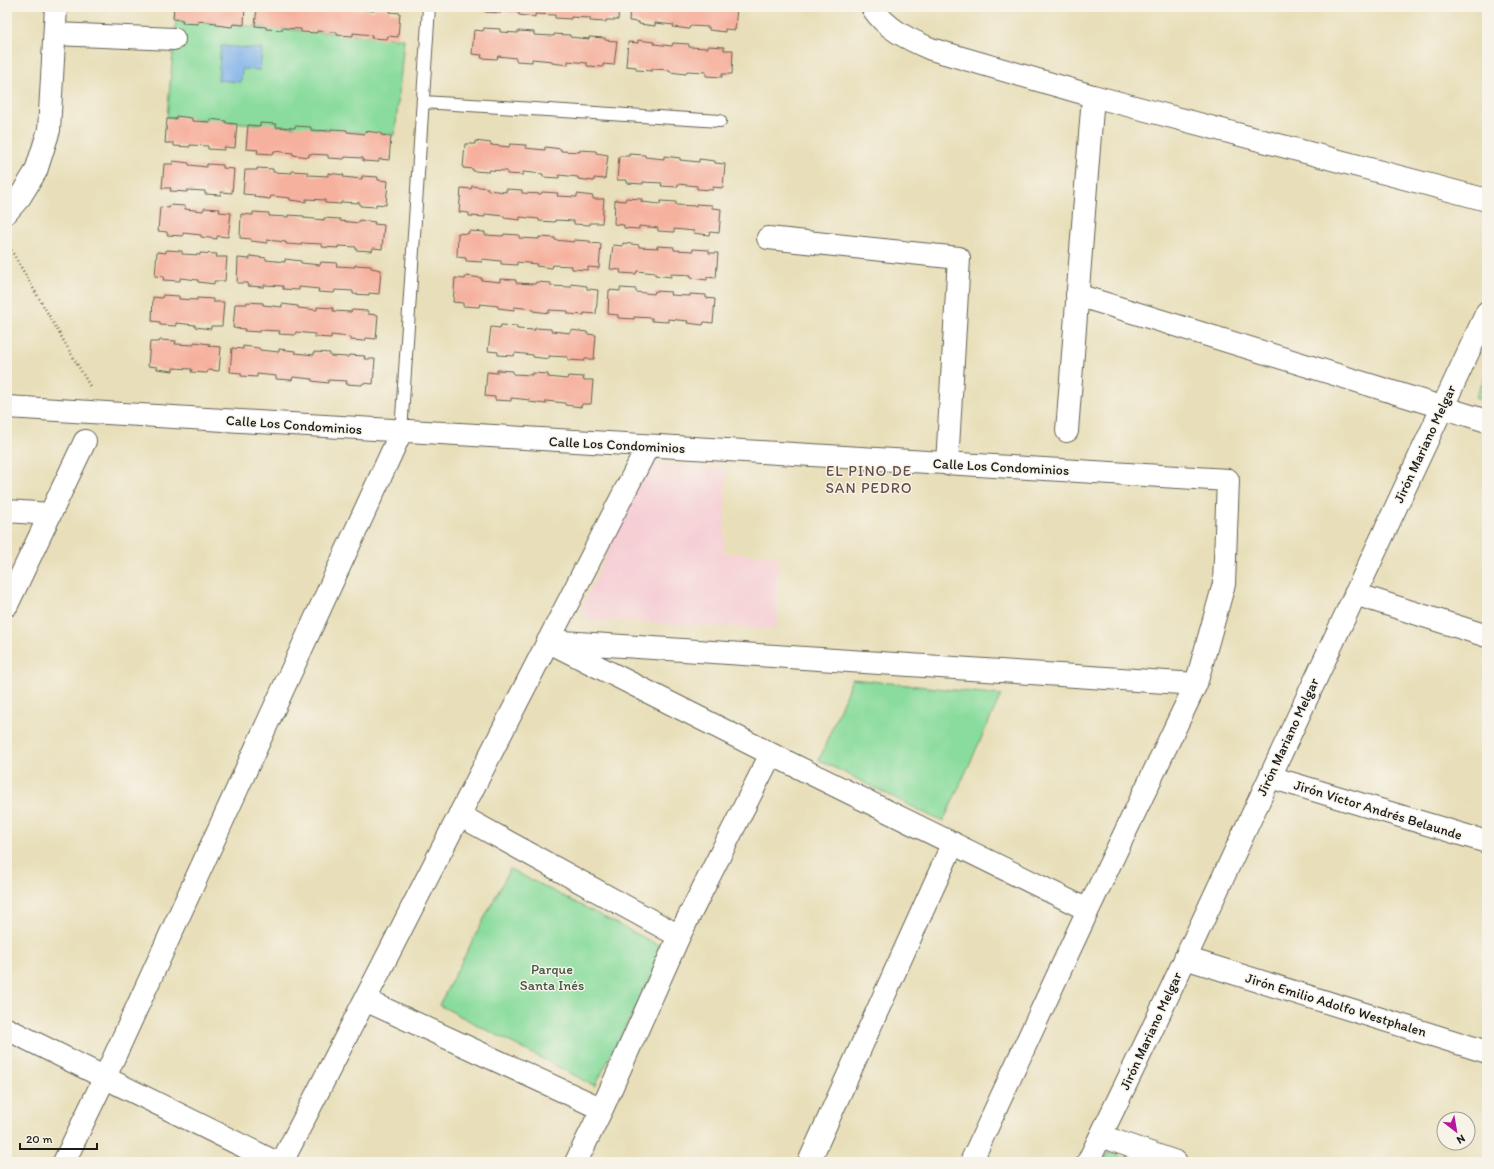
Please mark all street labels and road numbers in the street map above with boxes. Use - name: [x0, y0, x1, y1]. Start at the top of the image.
- street label: Jirón Mariano Melgar: [1390, 382, 1460, 506]
- street label: Calle Los Condominios: [225, 412, 363, 438]
- street label: Calle Los Condominios: [548, 433, 686, 457]
- street label: Calle Los Condominios: [932, 455, 1070, 479]
- street label: Jirón Mariano Melgar: [1253, 675, 1323, 799]
- street label: Jirón Víctor Andrés Belaunde: [1292, 776, 1465, 844]
- street label: Jirón Mariano Melgar: [1116, 969, 1186, 1093]
- street label: Jirón Emilio Adolfo Westphalen: [1243, 969, 1429, 1041]

